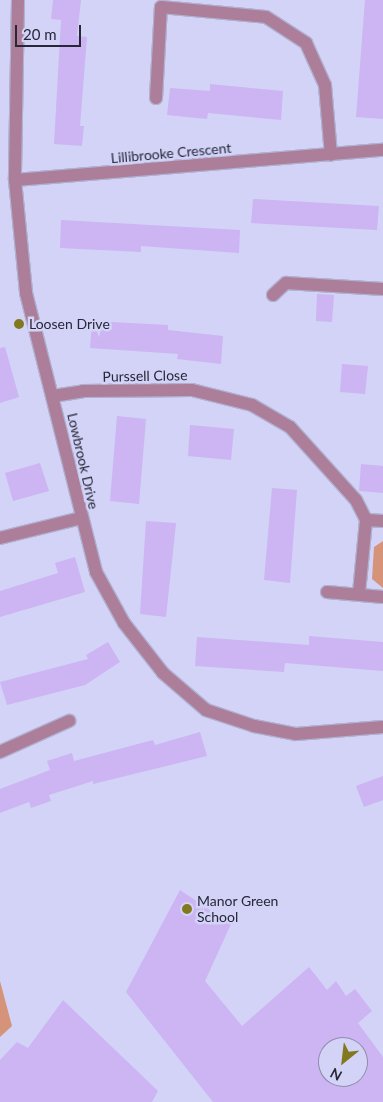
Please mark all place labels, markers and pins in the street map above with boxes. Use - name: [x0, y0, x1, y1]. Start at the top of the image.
- place label: Loosen Drive: [29, 316, 110, 332]
- marker: Loosen Drive: [13, 318, 25, 330]
- place label: Manor Green School: [197, 893, 279, 926]
- marker: Manor Green School: [181, 903, 193, 915]

